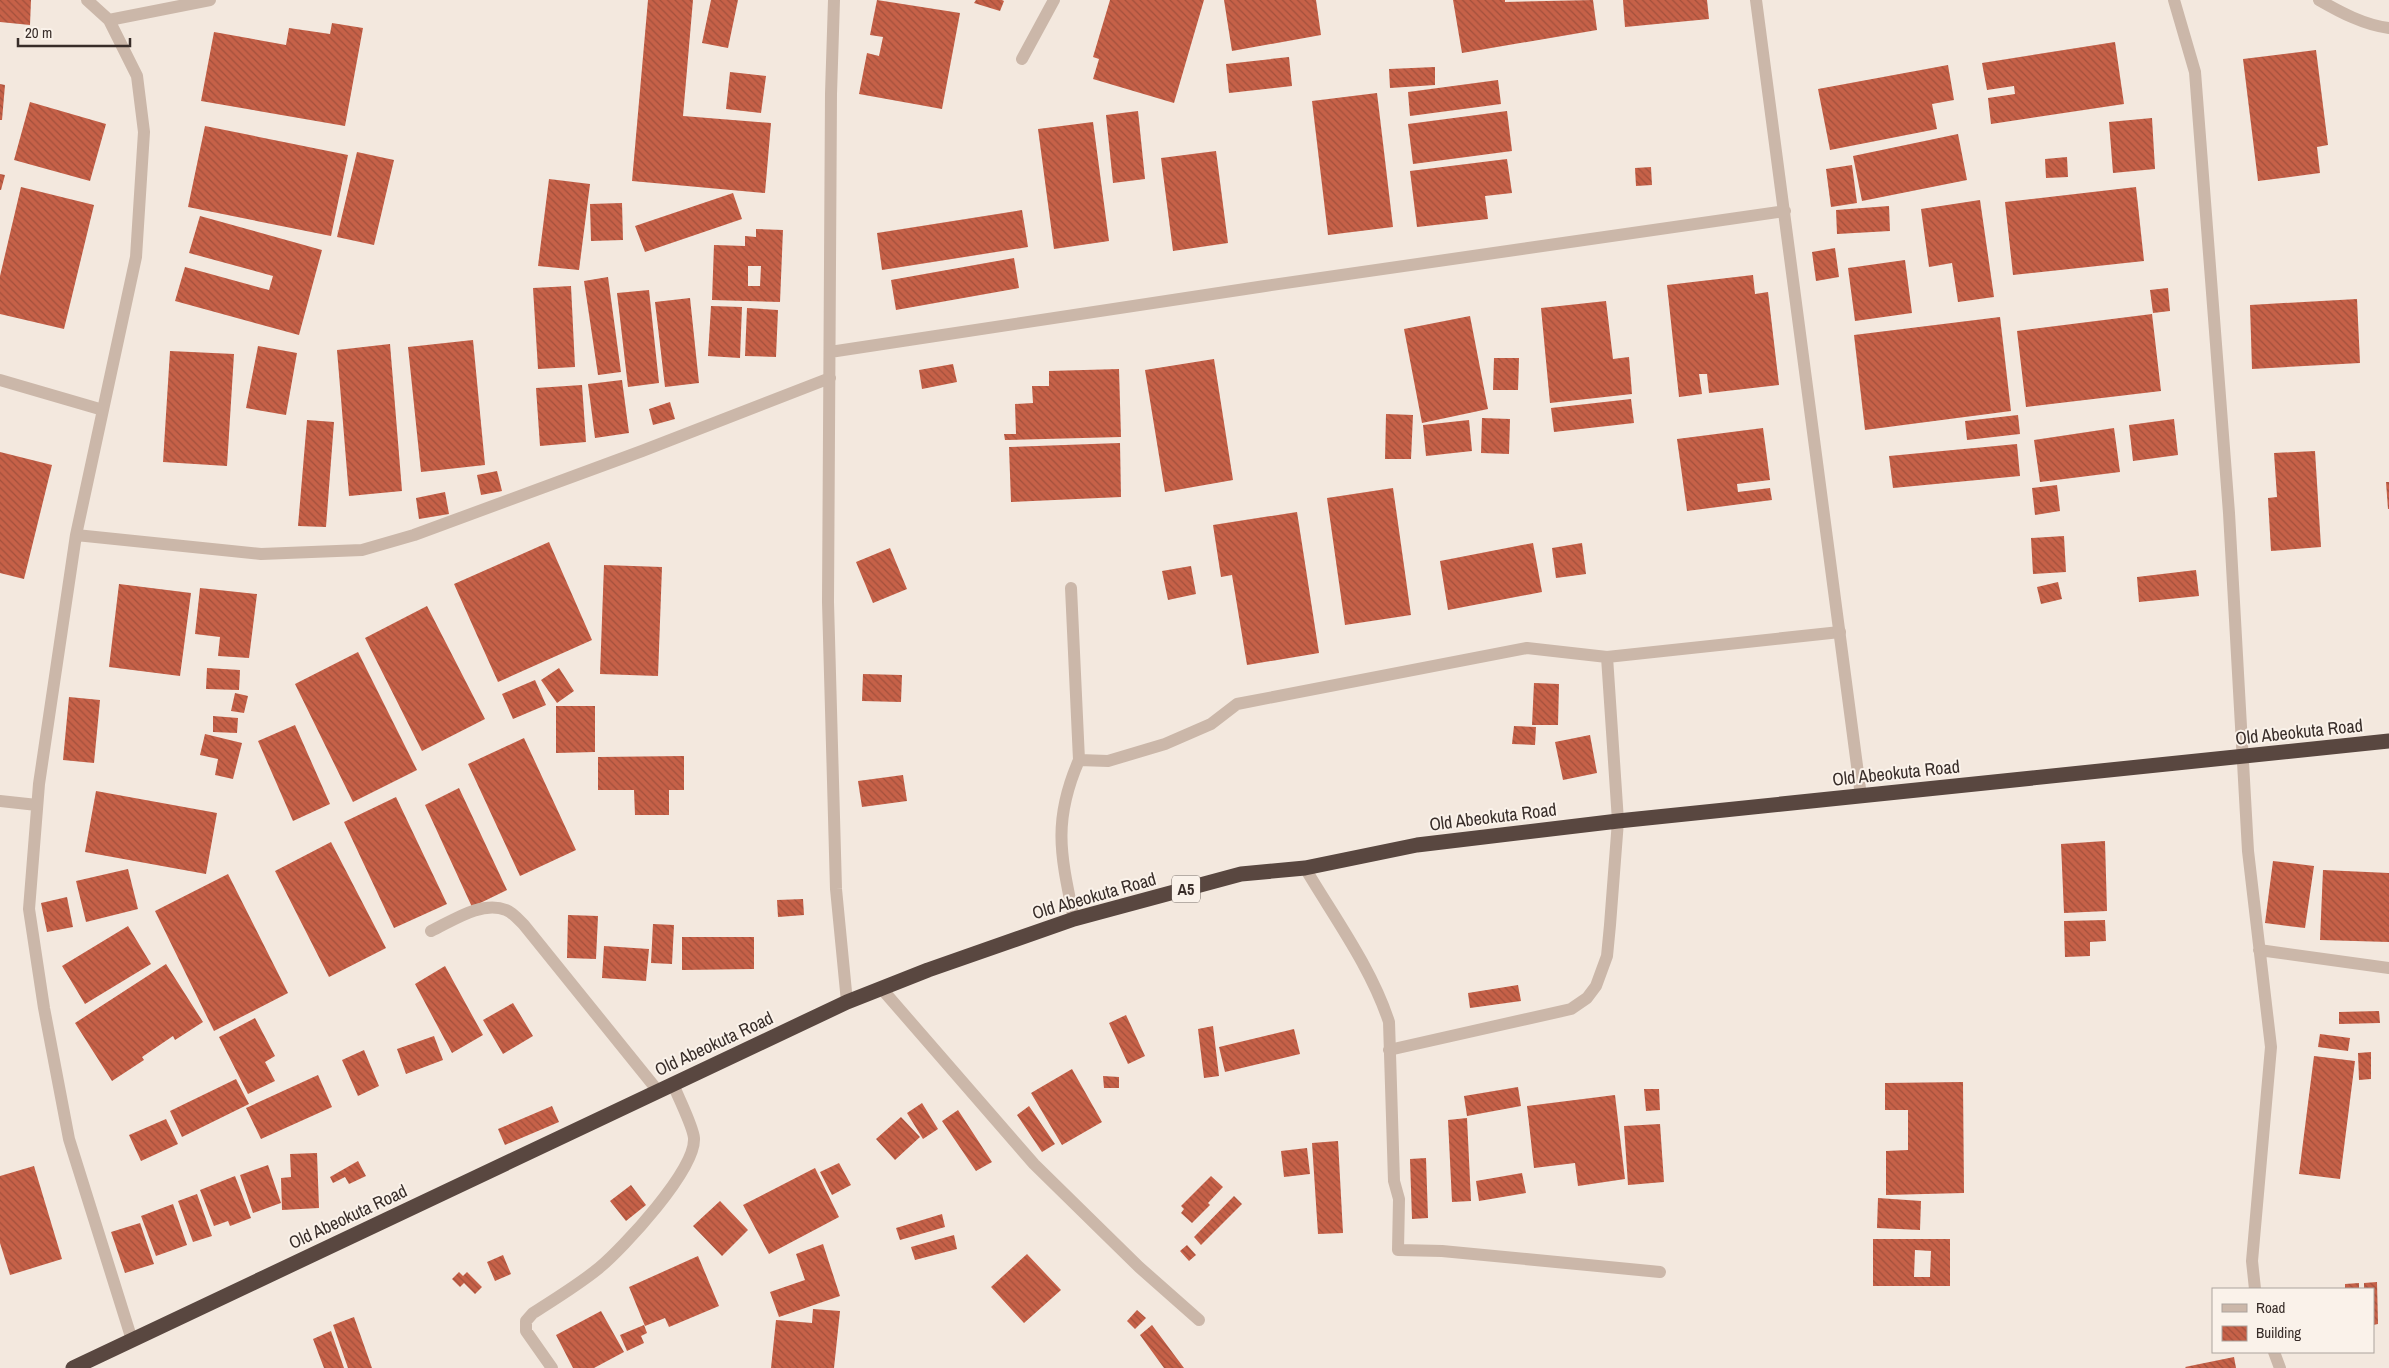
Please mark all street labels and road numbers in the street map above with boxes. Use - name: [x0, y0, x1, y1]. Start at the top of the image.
- street label: Old Abeokuta Road: [2234, 712, 2364, 751]
- street label: Old Abeokuta Road: [1831, 753, 1961, 792]
- street label: Old Abeokuta Road: [1428, 796, 1558, 837]
- street label: Old Abeokuta Road: [1029, 866, 1159, 925]
- road number: A5: [1172, 876, 1200, 902]
- street label: Old Abeokuta Road: [650, 1005, 777, 1082]
- street label: Old Abeokuta Road: [284, 1178, 411, 1255]

